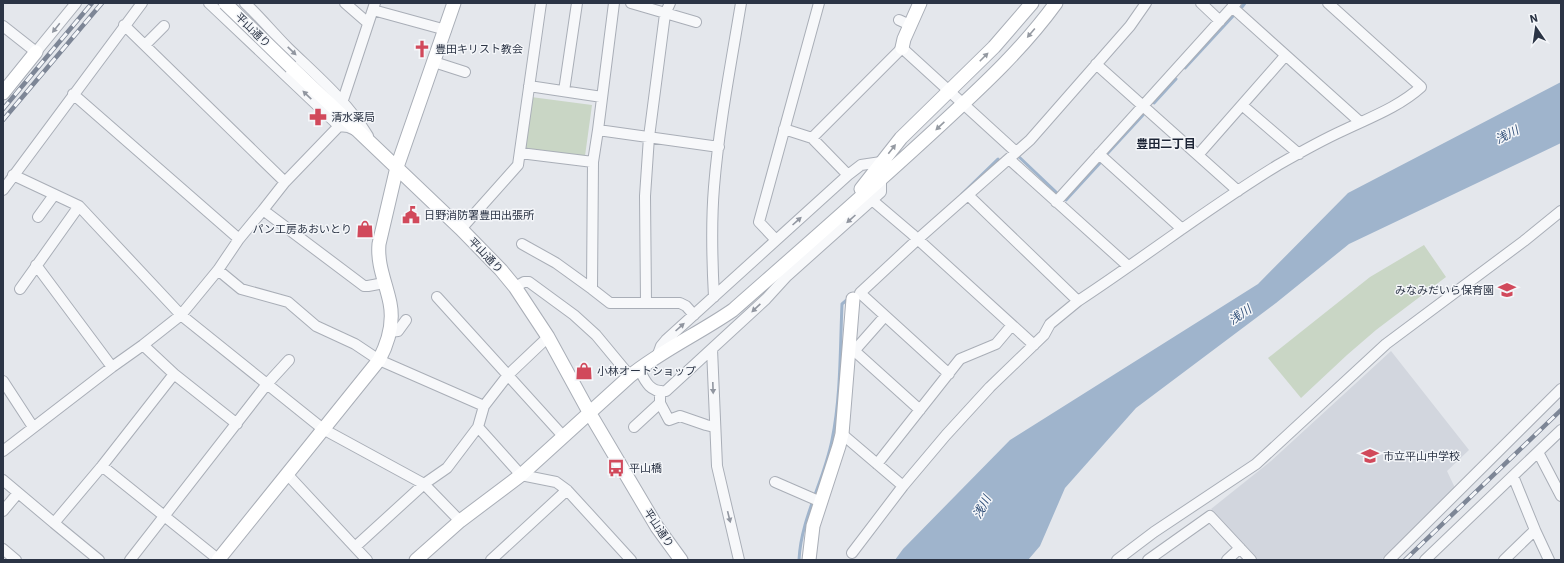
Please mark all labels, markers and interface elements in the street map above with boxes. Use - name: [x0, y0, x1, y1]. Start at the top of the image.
- north arrow: [1516, 8, 1556, 48]
- street label: 平山通り: [232, 10, 274, 50]
- text: N: [1528, 11, 1539, 26]
- one-way arrow: [52, 22, 61, 33]
- one-way arrow: [1027, 28, 1036, 39]
- church icon: 豊田キリスト教会: [412, 39, 432, 59]
- place label: 豊田キリスト教会: [435, 42, 523, 56]
- one-way arrow: [287, 46, 297, 56]
- one-way arrow: [979, 52, 989, 62]
- one-way arrow: [302, 91, 312, 100]
- pharmacy icon: 清水薬局: [308, 107, 328, 127]
- place label: 清水薬局: [331, 110, 375, 124]
- one-way arrow: [935, 121, 945, 130]
- water label: 浅川: [1493, 122, 1523, 147]
- district label: 豊田二丁目: [1136, 136, 1196, 151]
- one-way arrow: [887, 143, 896, 154]
- public building icon: 日野消防署豊田出張所: [401, 205, 421, 225]
- place label: 日野消防署豊田出張所: [424, 208, 535, 222]
- one-way arrow: [846, 214, 855, 223]
- one-way arrow: [793, 217, 802, 226]
- shop icon: パン工房あおいとり: [355, 219, 375, 239]
- place label: パン工房あおいとり: [252, 222, 352, 236]
- street label: 平山通り: [466, 234, 506, 276]
- school or university icon: みなみだいら保育園: [1497, 280, 1517, 300]
- place label: みなみだいら保育園: [1395, 283, 1494, 297]
- water label: 浅川: [1226, 301, 1256, 328]
- one-way arrow: [751, 303, 761, 313]
- one-way arrow: [676, 323, 685, 332]
- shop icon: 小林オートショップ: [574, 361, 594, 381]
- place label: 小林オートショップ: [597, 364, 696, 378]
- one-way arrow: [710, 382, 717, 394]
- school or university icon: 市立平山中学校: [1360, 446, 1380, 466]
- place label: 市立平山中学校: [1383, 449, 1460, 463]
- bus stop icon: 平山橋: [606, 458, 626, 478]
- place label: 平山橋: [629, 461, 662, 475]
- water label: 浅川: [969, 491, 995, 521]
- street label: 平山通り: [641, 506, 677, 550]
- one-way arrow: [726, 510, 732, 523]

